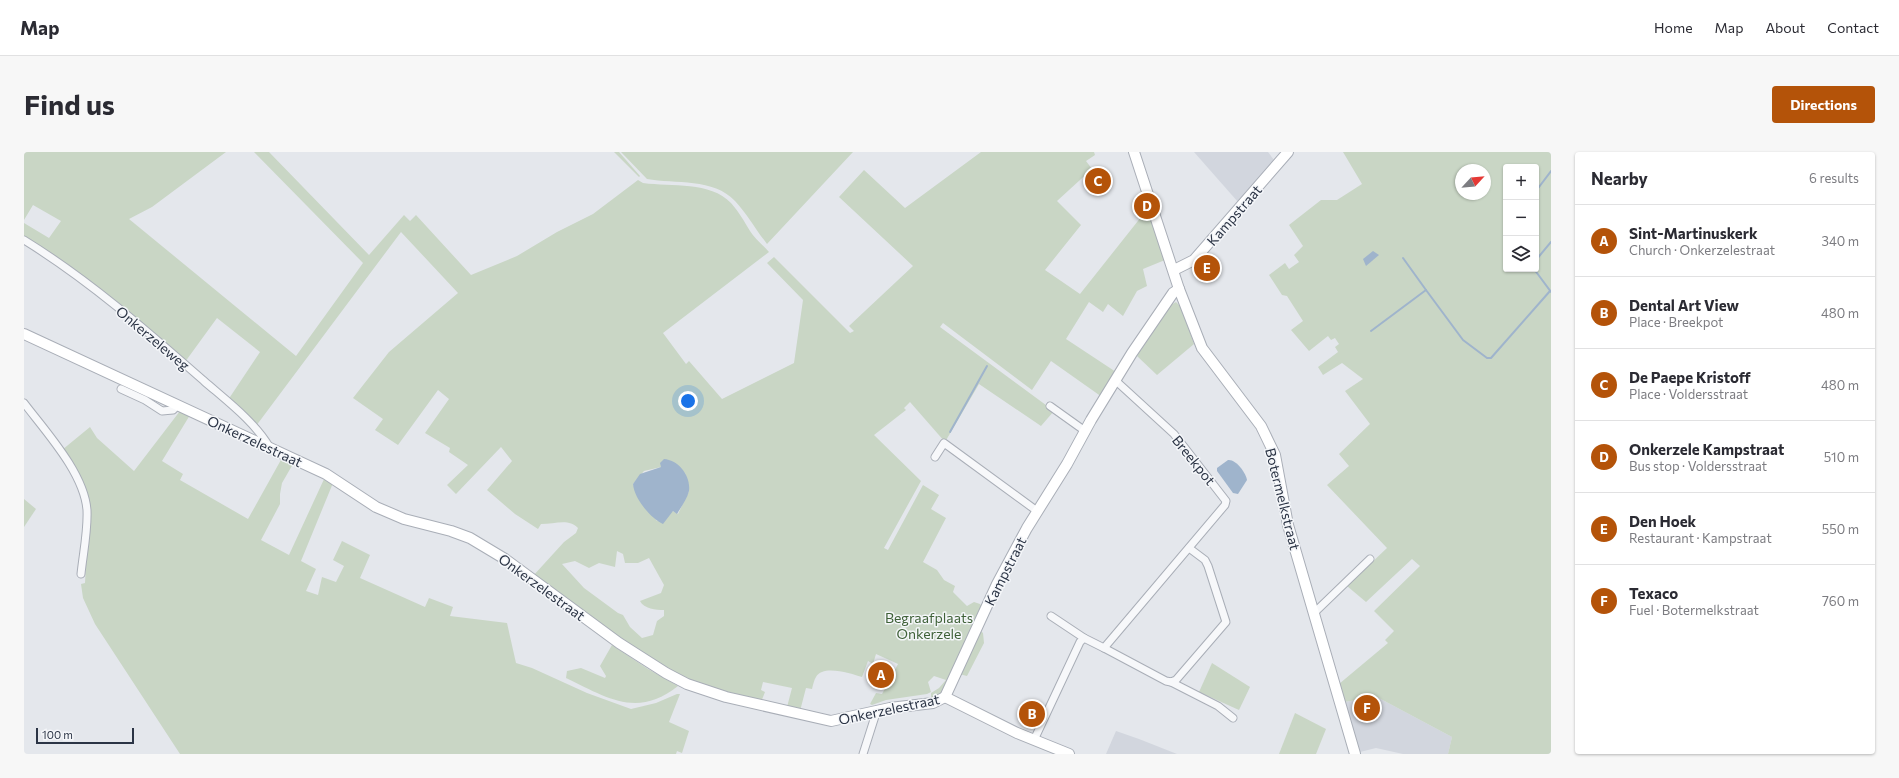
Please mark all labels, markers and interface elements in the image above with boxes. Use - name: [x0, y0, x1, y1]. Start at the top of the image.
- text: Map: [20, 16, 59, 39]
- text: Home: [1654, 19, 1693, 36]
- text: Map: [1715, 19, 1743, 36]
- text: About: [1765, 19, 1805, 36]
- text: Contact: [1827, 19, 1879, 36]
- button: Directions: [1772, 86, 1875, 123]
- text: Find us: [24, 87, 115, 121]
- north arrow: [1455, 164, 1491, 200]
- map controls: [1503, 164, 1539, 272]
- button: +: [1503, 164, 1539, 200]
- pin: C: [1085, 166, 1111, 196]
- text: Nearby: [1591, 168, 1648, 189]
- text: 6 results: [1809, 170, 1859, 186]
- street label: Kampstraat: [1203, 181, 1265, 249]
- pin: D: [1134, 191, 1160, 221]
- button: −: [1503, 200, 1539, 236]
- text: Sint-Martinuskerk: [1629, 224, 1758, 242]
- text: A: [1599, 233, 1609, 249]
- text: 340 m: [1821, 233, 1859, 249]
- button: layers: [1503, 236, 1539, 272]
- text: Church · Onkerzelestraat: [1629, 242, 1775, 258]
- pin: E: [1194, 253, 1220, 283]
- text: Dental Art View: [1629, 296, 1739, 314]
- street label: Onkerzeleweg: [113, 302, 194, 374]
- text: B: [1600, 305, 1608, 321]
- text: 480 m: [1821, 305, 1859, 321]
- text: Place · Breekpot: [1629, 314, 1723, 330]
- text: De Paepe Kristoff: [1629, 368, 1751, 386]
- text: C: [1600, 377, 1608, 393]
- text: 480 m: [1821, 377, 1859, 393]
- text: Place · Voldersstraat: [1629, 386, 1748, 402]
- your location: [678, 391, 698, 411]
- street label: Onkerzelestraat: [205, 412, 305, 471]
- street label: Breekpot: [1169, 432, 1219, 488]
- text: Onkerzele Kampstraat: [1629, 440, 1784, 458]
- street label: Botermelkstraat: [1262, 446, 1304, 552]
- text: D: [1599, 449, 1609, 465]
- text: 510 m: [1824, 449, 1859, 465]
- text: Bus stop · Voldersstraat: [1629, 458, 1767, 474]
- text: Den Hoek: [1629, 512, 1696, 530]
- text: E: [1600, 521, 1608, 537]
- text: 550 m: [1822, 521, 1859, 537]
- text: Restaurant · Kampstraat: [1629, 530, 1772, 546]
- street label: Kampstraat: [980, 534, 1030, 608]
- street label: Onkerzelestraat: [495, 550, 589, 624]
- text: Texaco: [1629, 584, 1678, 602]
- text: F: [1600, 593, 1608, 609]
- text: 760 m: [1822, 593, 1859, 609]
- text: Fuel · Botermelkstraat: [1629, 602, 1759, 618]
- park label: Begraafplaats Onkerzele: [885, 609, 973, 642]
- pin: A: [868, 660, 894, 690]
- street label: Onkerzelestraat: [837, 690, 941, 728]
- pin: F: [1354, 693, 1380, 723]
- pin: B: [1019, 699, 1045, 729]
- scale bar: [36, 726, 134, 745]
- text: 100 m: [42, 728, 73, 741]

